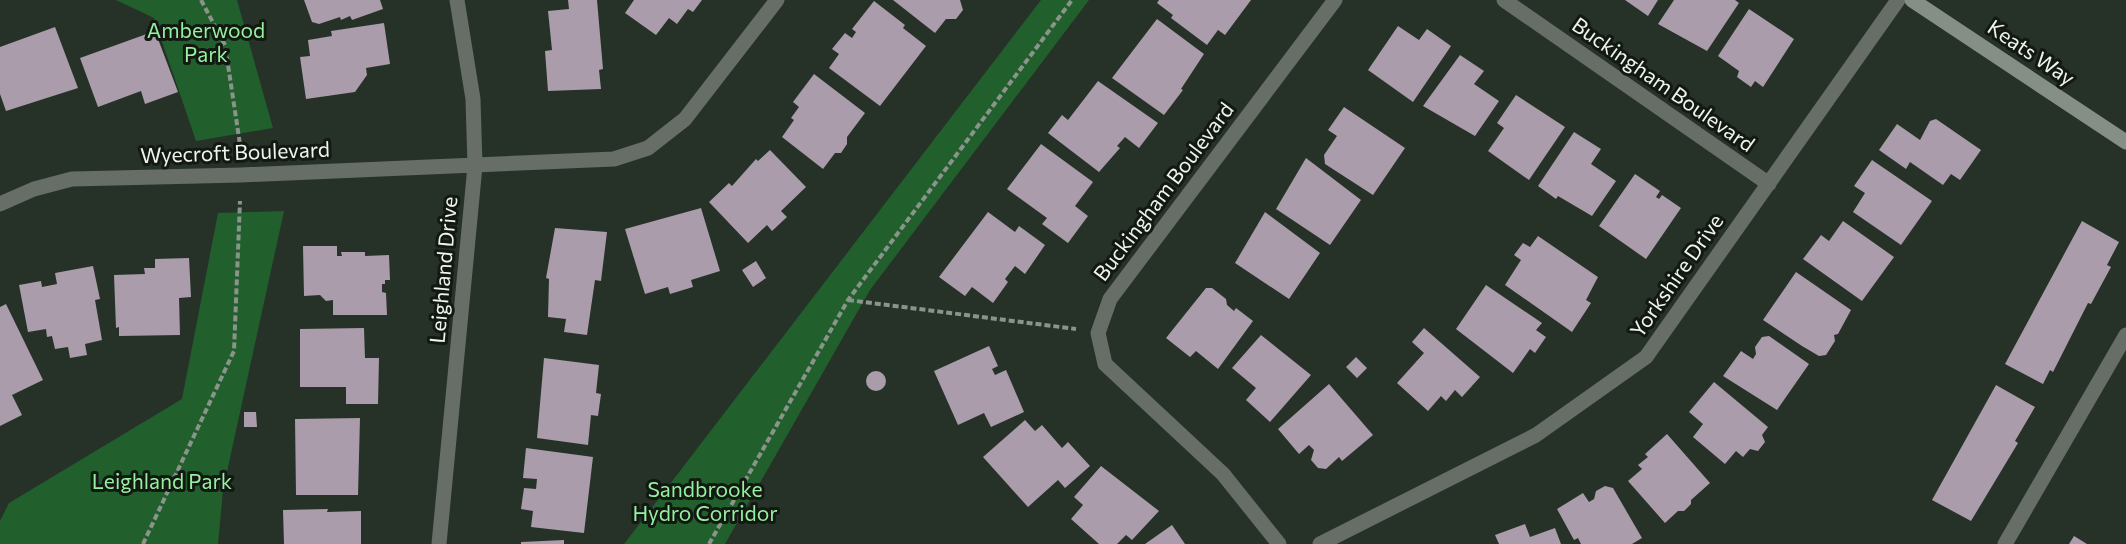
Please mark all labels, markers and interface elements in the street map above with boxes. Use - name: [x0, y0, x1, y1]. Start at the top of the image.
- street label: Buckingham Boulevard: [1568, 11, 1760, 156]
- street label: Keats Way: [1984, 14, 2080, 90]
- park label: Amberwood Park: [147, 17, 265, 66]
- street label: Buckingham Boulevard: [1088, 97, 1238, 285]
- street label: Wyecroft Boulevard: [140, 136, 330, 167]
- street label: Leighland Drive: [424, 195, 461, 344]
- street label: Yorkshire Drive: [1624, 209, 1728, 342]
- park label: Leighland Park: [92, 468, 232, 493]
- park label: Sandbrooke Hydro Corridor: [632, 476, 778, 525]

